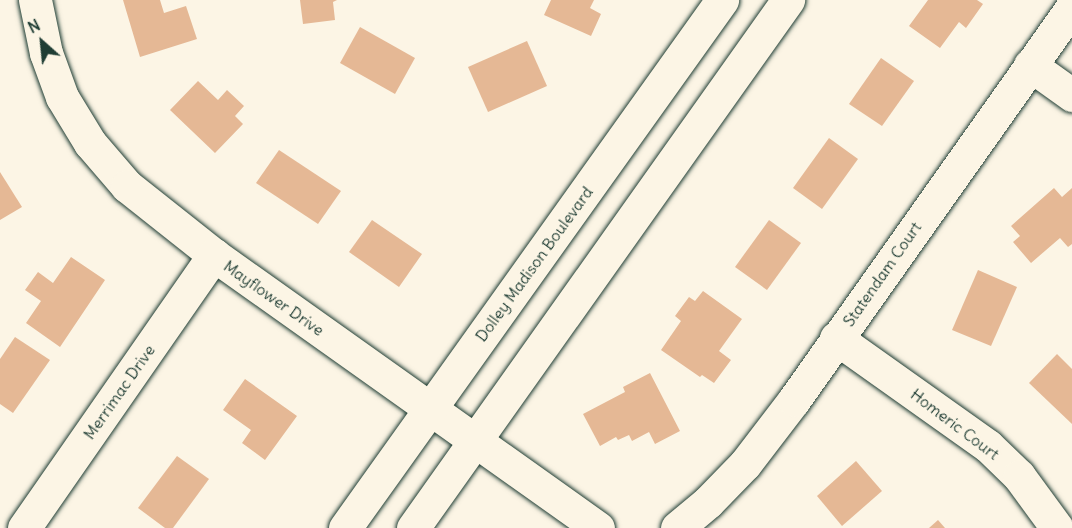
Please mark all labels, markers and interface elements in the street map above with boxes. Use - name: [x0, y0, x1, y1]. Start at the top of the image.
- north arrow: [12, 12, 72, 72]
- text: N: [24, 15, 43, 37]
- street label: Dolley Madison Boulevard: [471, 183, 597, 345]
- street label: Statendam Court: [839, 218, 925, 330]
- street label: Mayflower Drive: [220, 256, 328, 340]
- street label: Merrimac Drive: [79, 341, 159, 443]
- street label: Homeric Court: [907, 384, 1003, 464]

